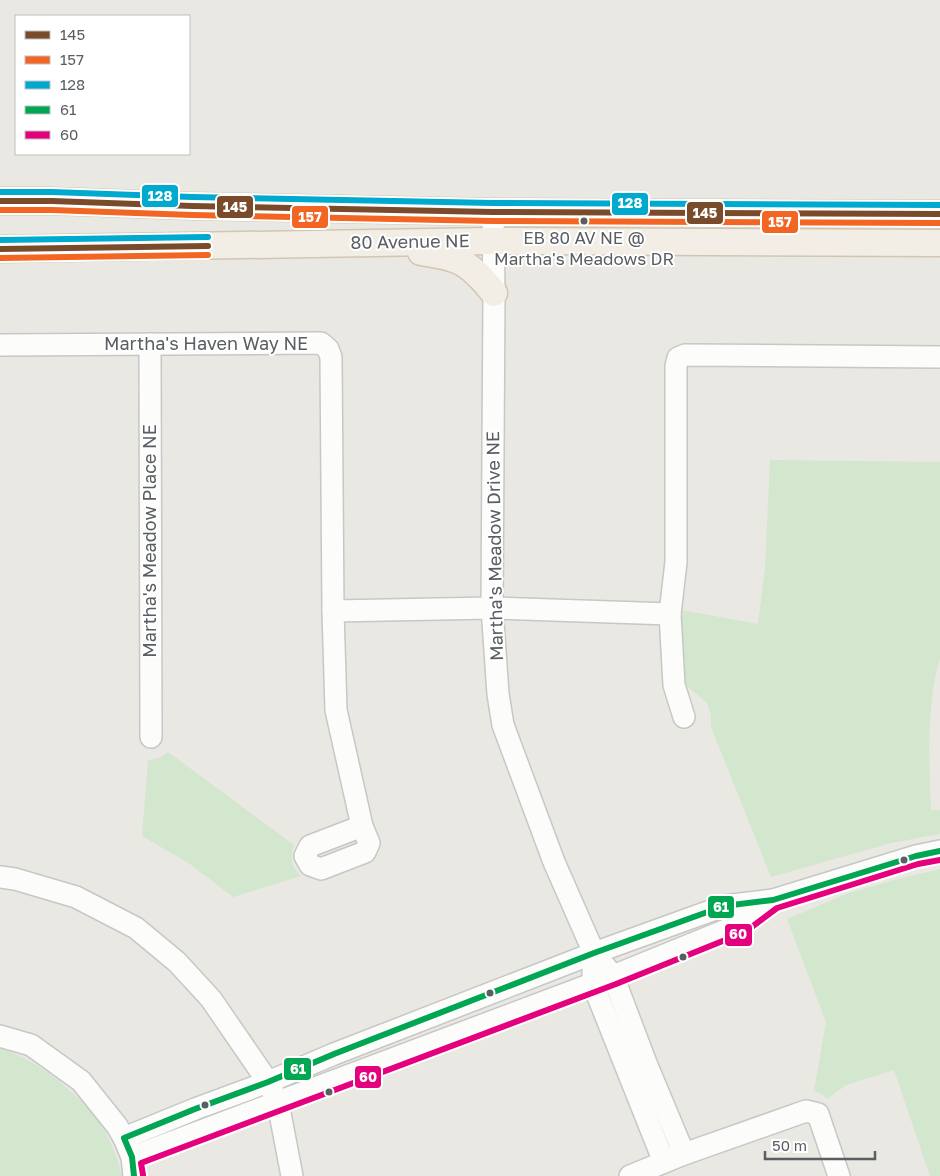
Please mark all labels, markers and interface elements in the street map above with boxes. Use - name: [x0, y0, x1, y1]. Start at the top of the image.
- legend: [15, 15, 190, 155]
- text: 145: [60, 25, 85, 43]
- text: 157: [60, 50, 84, 68]
- text: 128: [60, 75, 85, 93]
- text: 61: [60, 100, 76, 118]
- text: 60: [60, 125, 78, 143]
- line badge: 128: [141, 184, 179, 208]
- text: 128: [148, 187, 172, 204]
- line badge: 128: [611, 192, 649, 216]
- text: 128: [618, 194, 642, 211]
- line badge: 145: [216, 195, 254, 219]
- text: 145: [223, 198, 248, 215]
- line badge: 145: [686, 201, 724, 225]
- text: 145: [693, 204, 718, 221]
- line badge: 157: [291, 205, 329, 229]
- text: 157: [298, 208, 322, 225]
- line badge: 157: [761, 210, 799, 234]
- text: 157: [768, 213, 792, 230]
- marker: EB 80 AV NE @ Martha's Meadows DR: [579, 216, 589, 226]
- place label: EB 80 AV NE @ Martha's Meadows DR: [494, 227, 674, 269]
- street label: 80 Avenue NE: [350, 229, 470, 253]
- street label: Martha's Haven Way NE: [104, 332, 308, 354]
- street label: Martha's Meadow Place NE: [138, 424, 160, 658]
- street label: Martha's Meadow Drive NE: [481, 431, 507, 661]
- unlabelled marker: [899, 855, 909, 865]
- line badge: 61: [707, 895, 735, 919]
- text: 61: [713, 898, 729, 915]
- line badge: 60: [724, 923, 753, 947]
- text: 60: [729, 925, 747, 942]
- unlabelled marker: [678, 952, 688, 962]
- unlabelled marker: [485, 988, 495, 998]
- line badge: 61: [283, 1057, 312, 1081]
- text: 61: [290, 1060, 306, 1077]
- line badge: 60: [354, 1065, 382, 1089]
- text: 60: [359, 1068, 377, 1085]
- unlabelled marker: [324, 1087, 334, 1097]
- unlabelled marker: [200, 1100, 210, 1110]
- scale bar: [765, 1128, 875, 1160]
- text: 50 m: [772, 1136, 807, 1154]

